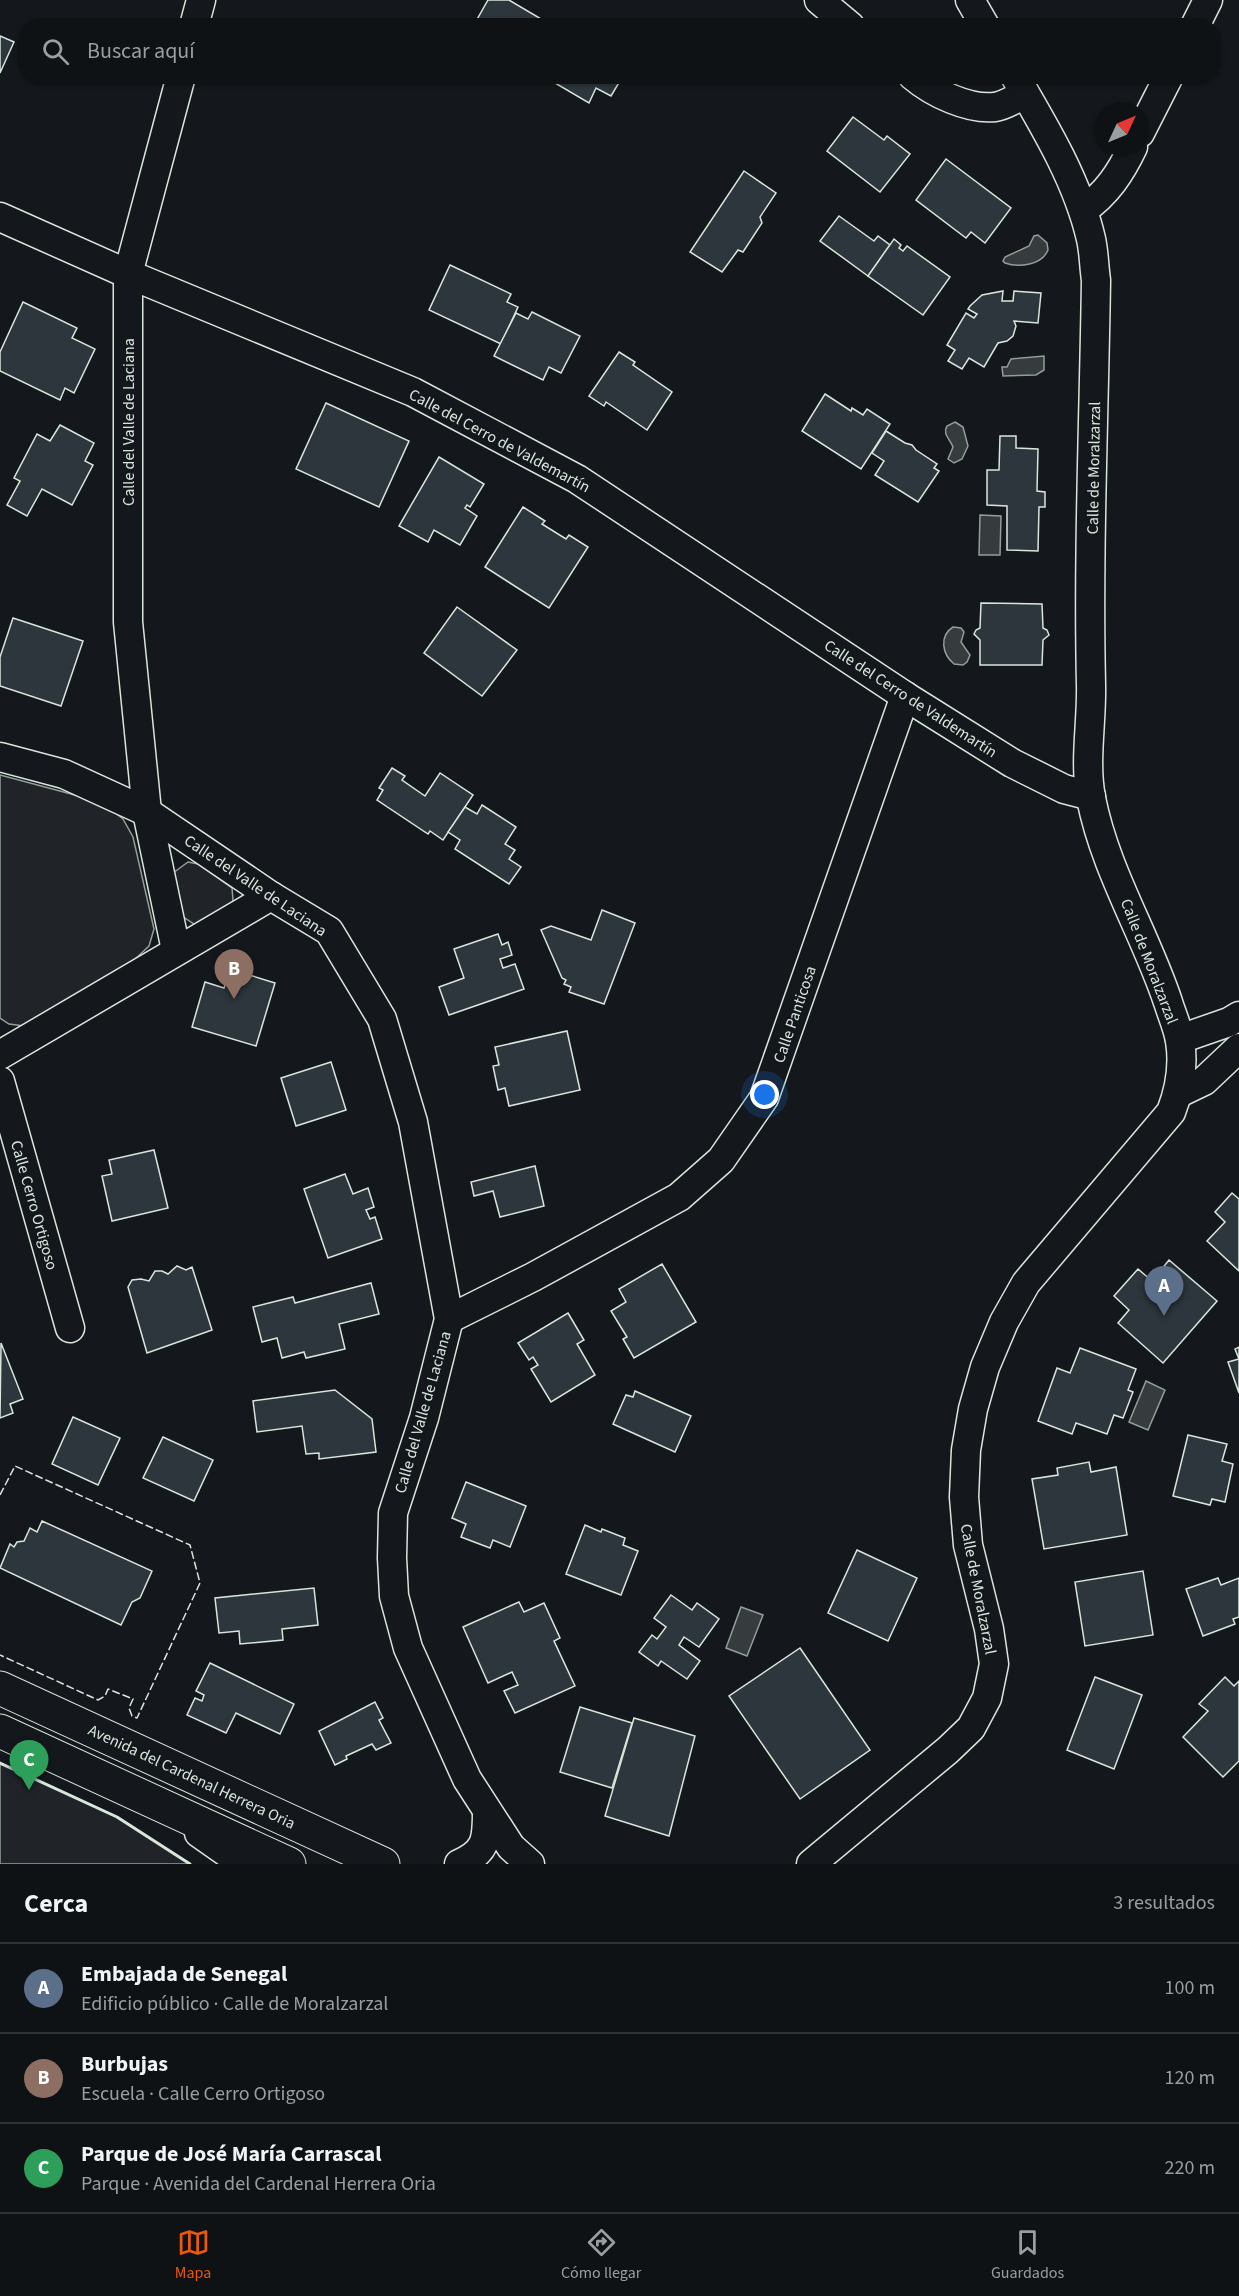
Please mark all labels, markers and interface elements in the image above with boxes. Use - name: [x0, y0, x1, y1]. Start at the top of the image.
- search box: [18, 18, 1221, 84]
- icon: search: [39, 35, 72, 68]
- text: Buscar aquí: [87, 35, 195, 67]
- north arrow: [1095, 102, 1149, 156]
- street label: Calle del Valle de Laciana: [118, 338, 140, 506]
- street label: Calle del Cerro de Valdemartín: [405, 384, 594, 498]
- street label: Calle de Moralzarzal: [1082, 401, 1106, 535]
- street label: Calle del Cerro de Valdemartín: [820, 635, 1001, 763]
- street label: Calle del Valle de Laciana: [180, 830, 331, 942]
- street label: Calle de Moralzarzal: [1115, 895, 1183, 1027]
- pin: B: [214, 950, 254, 999]
- street label: Calle Panticosa: [768, 963, 822, 1066]
- your location: [750, 1080, 779, 1109]
- street label: Calle Cerro Ortigoso: [5, 1138, 63, 1273]
- pin: A: [1144, 1266, 1184, 1316]
- street label: Calle del Valle de Laciana: [389, 1329, 457, 1496]
- street label: Calle de Moralzarzal: [955, 1522, 1001, 1656]
- street label: Avenida del Cardenal Herrera Oria: [84, 1719, 299, 1835]
- pin: C: [9, 1740, 48, 1790]
- text: Cerca: [24, 1885, 88, 1922]
- text: 3 resultados: [1113, 1889, 1215, 1917]
- text: Embajada de Senegal: [81, 1958, 287, 1990]
- text: A: [38, 1974, 49, 2002]
- text: 100 m: [1165, 1974, 1215, 2002]
- text: Edificio público · Calle de Moralzarzal: [81, 1990, 388, 2018]
- text: Burbujas: [81, 2048, 168, 2080]
- text: B: [37, 2064, 50, 2092]
- text: 120 m: [1165, 2064, 1215, 2092]
- text: Escuela · Calle Cerro Ortigoso: [81, 2080, 325, 2108]
- text: Parque de José María Carrascal: [81, 2138, 381, 2170]
- text: C: [38, 2154, 49, 2182]
- text: 220 m: [1165, 2154, 1215, 2182]
- text: Parque · Avenida del Cardenal Herrera Oria: [81, 2170, 436, 2198]
- tab: Mapa: [175, 2226, 211, 2284]
- tab: Cómo llegar: [561, 2226, 641, 2284]
- tab: Guardados: [991, 2226, 1064, 2284]

